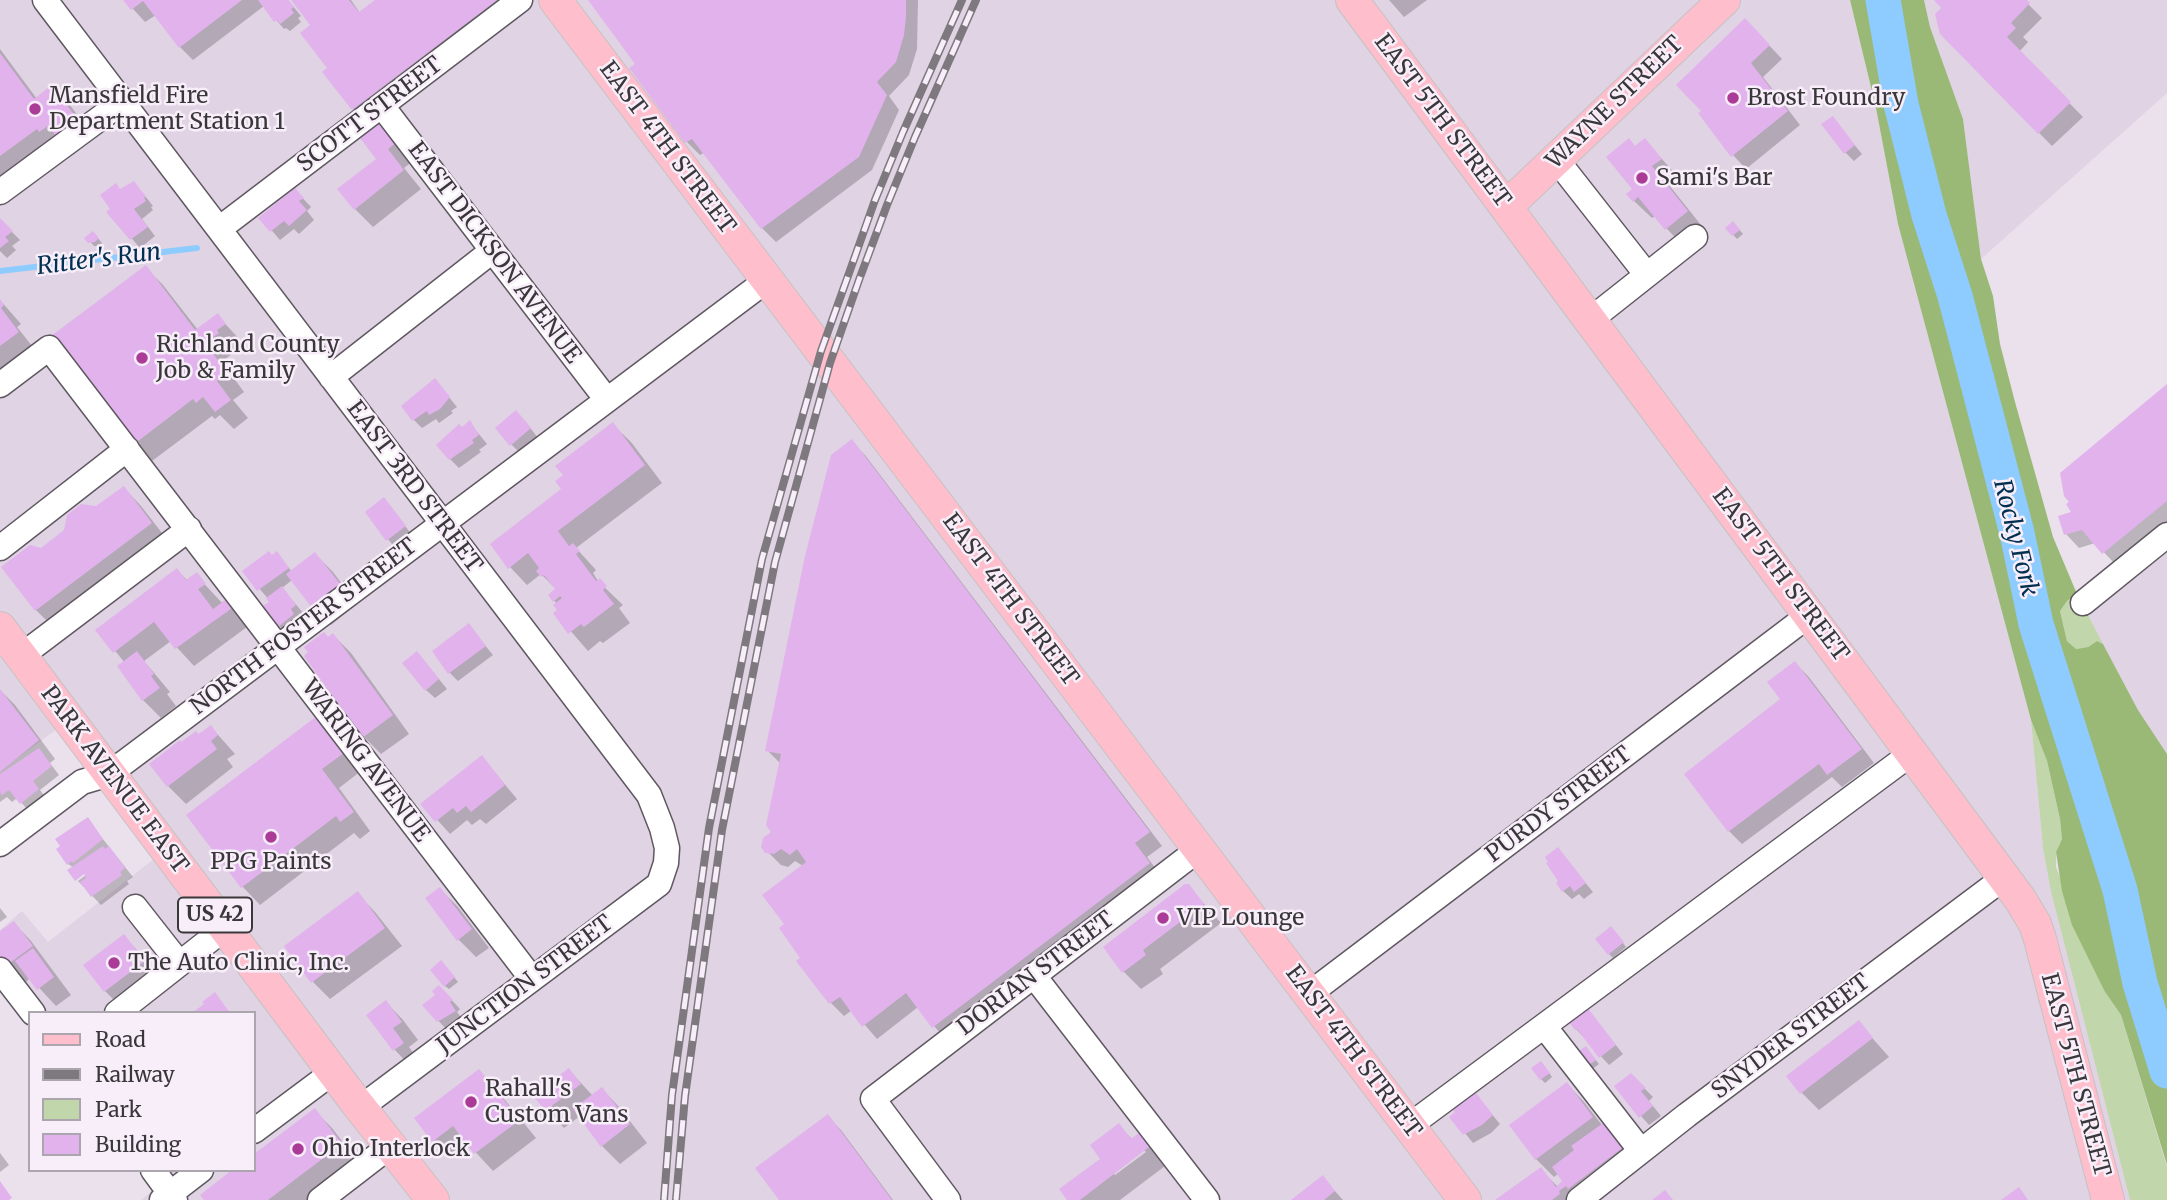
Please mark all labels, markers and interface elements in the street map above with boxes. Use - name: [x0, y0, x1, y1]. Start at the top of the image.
- street label: EAST 5TH STREET: [1368, 29, 1516, 213]
- street label: WAYNE STREET: [1541, 31, 1689, 175]
- street label: SCOTT STREET: [292, 52, 448, 178]
- street label: EAST 4TH STREET: [593, 56, 741, 240]
- place label: Mansfield Fire Department Station 1: [49, 82, 285, 136]
- place label: Brost Foundry: [1747, 84, 1905, 112]
- marker: Brost Foundry: [1725, 90, 1741, 106]
- marker: Mansfield Fire Department Station 1: [27, 101, 43, 117]
- street label: EAST DICKSON AVENUE: [402, 137, 586, 369]
- place label: Sami's Bar: [1656, 164, 1773, 192]
- marker: Sami's Bar: [1634, 170, 1650, 186]
- water label: Ritter's Run: [35, 238, 163, 282]
- place label: Richland County Job & Family: [156, 331, 340, 385]
- marker: Richland County Job & Family: [134, 350, 150, 366]
- street label: EAST 3RD STREET: [340, 396, 488, 578]
- water label: Rocky Fork: [1987, 477, 2043, 599]
- street label: EAST 5TH STREET: [1706, 483, 1854, 667]
- street label: EAST 4TH STREET: [936, 508, 1084, 692]
- street label: NORTH FOSTER STREET: [186, 533, 422, 721]
- street label: WARING AVENUE: [295, 675, 435, 847]
- street label: PARK AVENUE EAST: [34, 681, 194, 879]
- street label: PURDY STREET: [1481, 741, 1637, 869]
- marker: PPG Paints: [263, 829, 279, 845]
- place label: PPG Paints: [210, 848, 332, 876]
- road number: US 42: [178, 898, 252, 932]
- place label: VIP Lounge: [1177, 904, 1304, 932]
- street label: DORIAN STREET: [952, 906, 1120, 1042]
- street label: JUNCTION STREET: [432, 910, 618, 1060]
- marker: VIP Lounge: [1155, 910, 1171, 926]
- place label: The Auto Clinic, Inc.: [128, 949, 349, 977]
- marker: The Auto Clinic, Inc.: [106, 955, 122, 971]
- street label: EAST 4TH STREET: [1279, 960, 1427, 1144]
- street label: SNYDER STREET: [1707, 969, 1875, 1105]
- street label: EAST 5TH STREET: [2035, 970, 2115, 1180]
- legend: [28, 1011, 256, 1172]
- text: Road: [95, 1026, 146, 1053]
- text: Railway: [95, 1061, 175, 1088]
- place label: Rahall's Custom Vans: [485, 1075, 629, 1129]
- marker: Rahall's Custom Vans: [463, 1094, 479, 1110]
- text: Park: [95, 1096, 142, 1123]
- text: Building: [95, 1131, 181, 1158]
- place label: Ohio Interlock: [312, 1135, 470, 1163]
- marker: Ohio Interlock: [290, 1141, 306, 1157]

